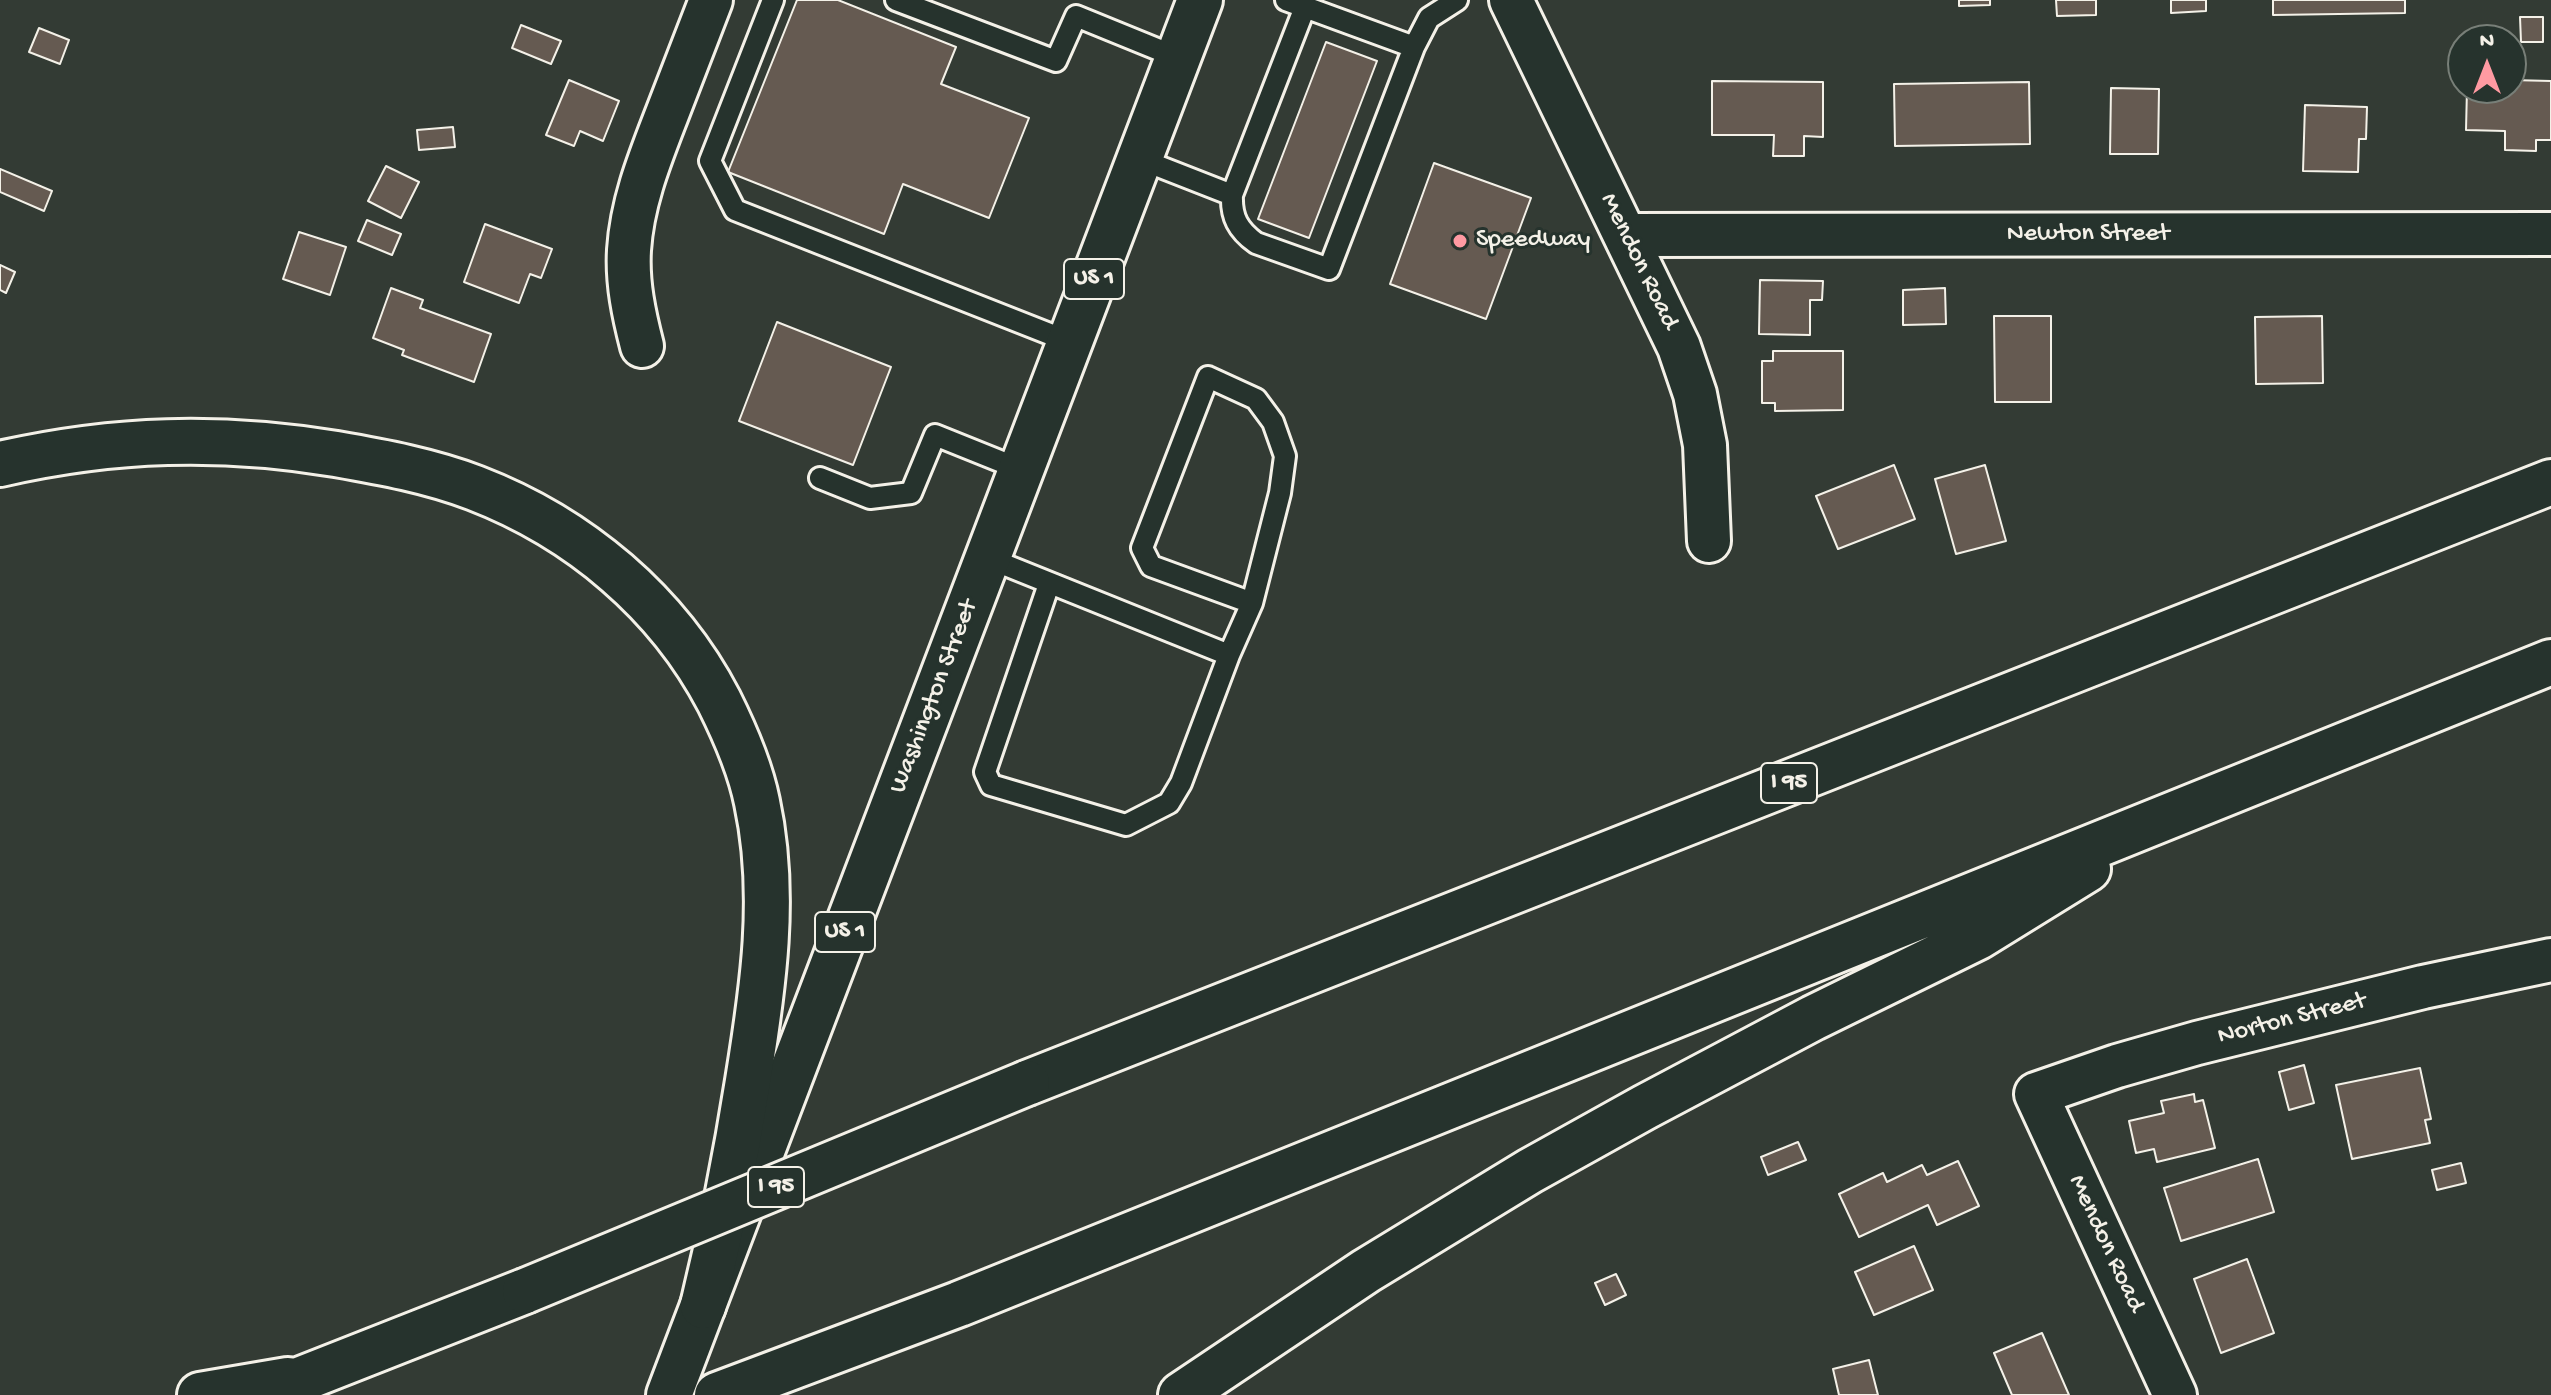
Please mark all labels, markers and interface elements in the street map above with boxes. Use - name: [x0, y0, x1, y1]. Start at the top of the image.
- north arrow: [2447, 24, 2527, 104]
- text: N: [2480, 29, 2494, 55]
- street label: Mendon Road: [1592, 189, 1684, 335]
- street label: Newton Street: [2007, 219, 2169, 251]
- place label: Speedway: [1476, 225, 1590, 257]
- marker: Speedway: [1451, 232, 1469, 250]
- road number: US 1: [1064, 259, 1124, 299]
- street label: Washington Street: [884, 596, 986, 798]
- road number: I 95: [1761, 763, 1817, 803]
- road number: US 1: [815, 912, 875, 952]
- street label: Norton Street: [2215, 987, 2369, 1053]
- road number: I 95: [748, 1167, 804, 1207]
- street label: Mendon Road: [2060, 1170, 2150, 1318]

